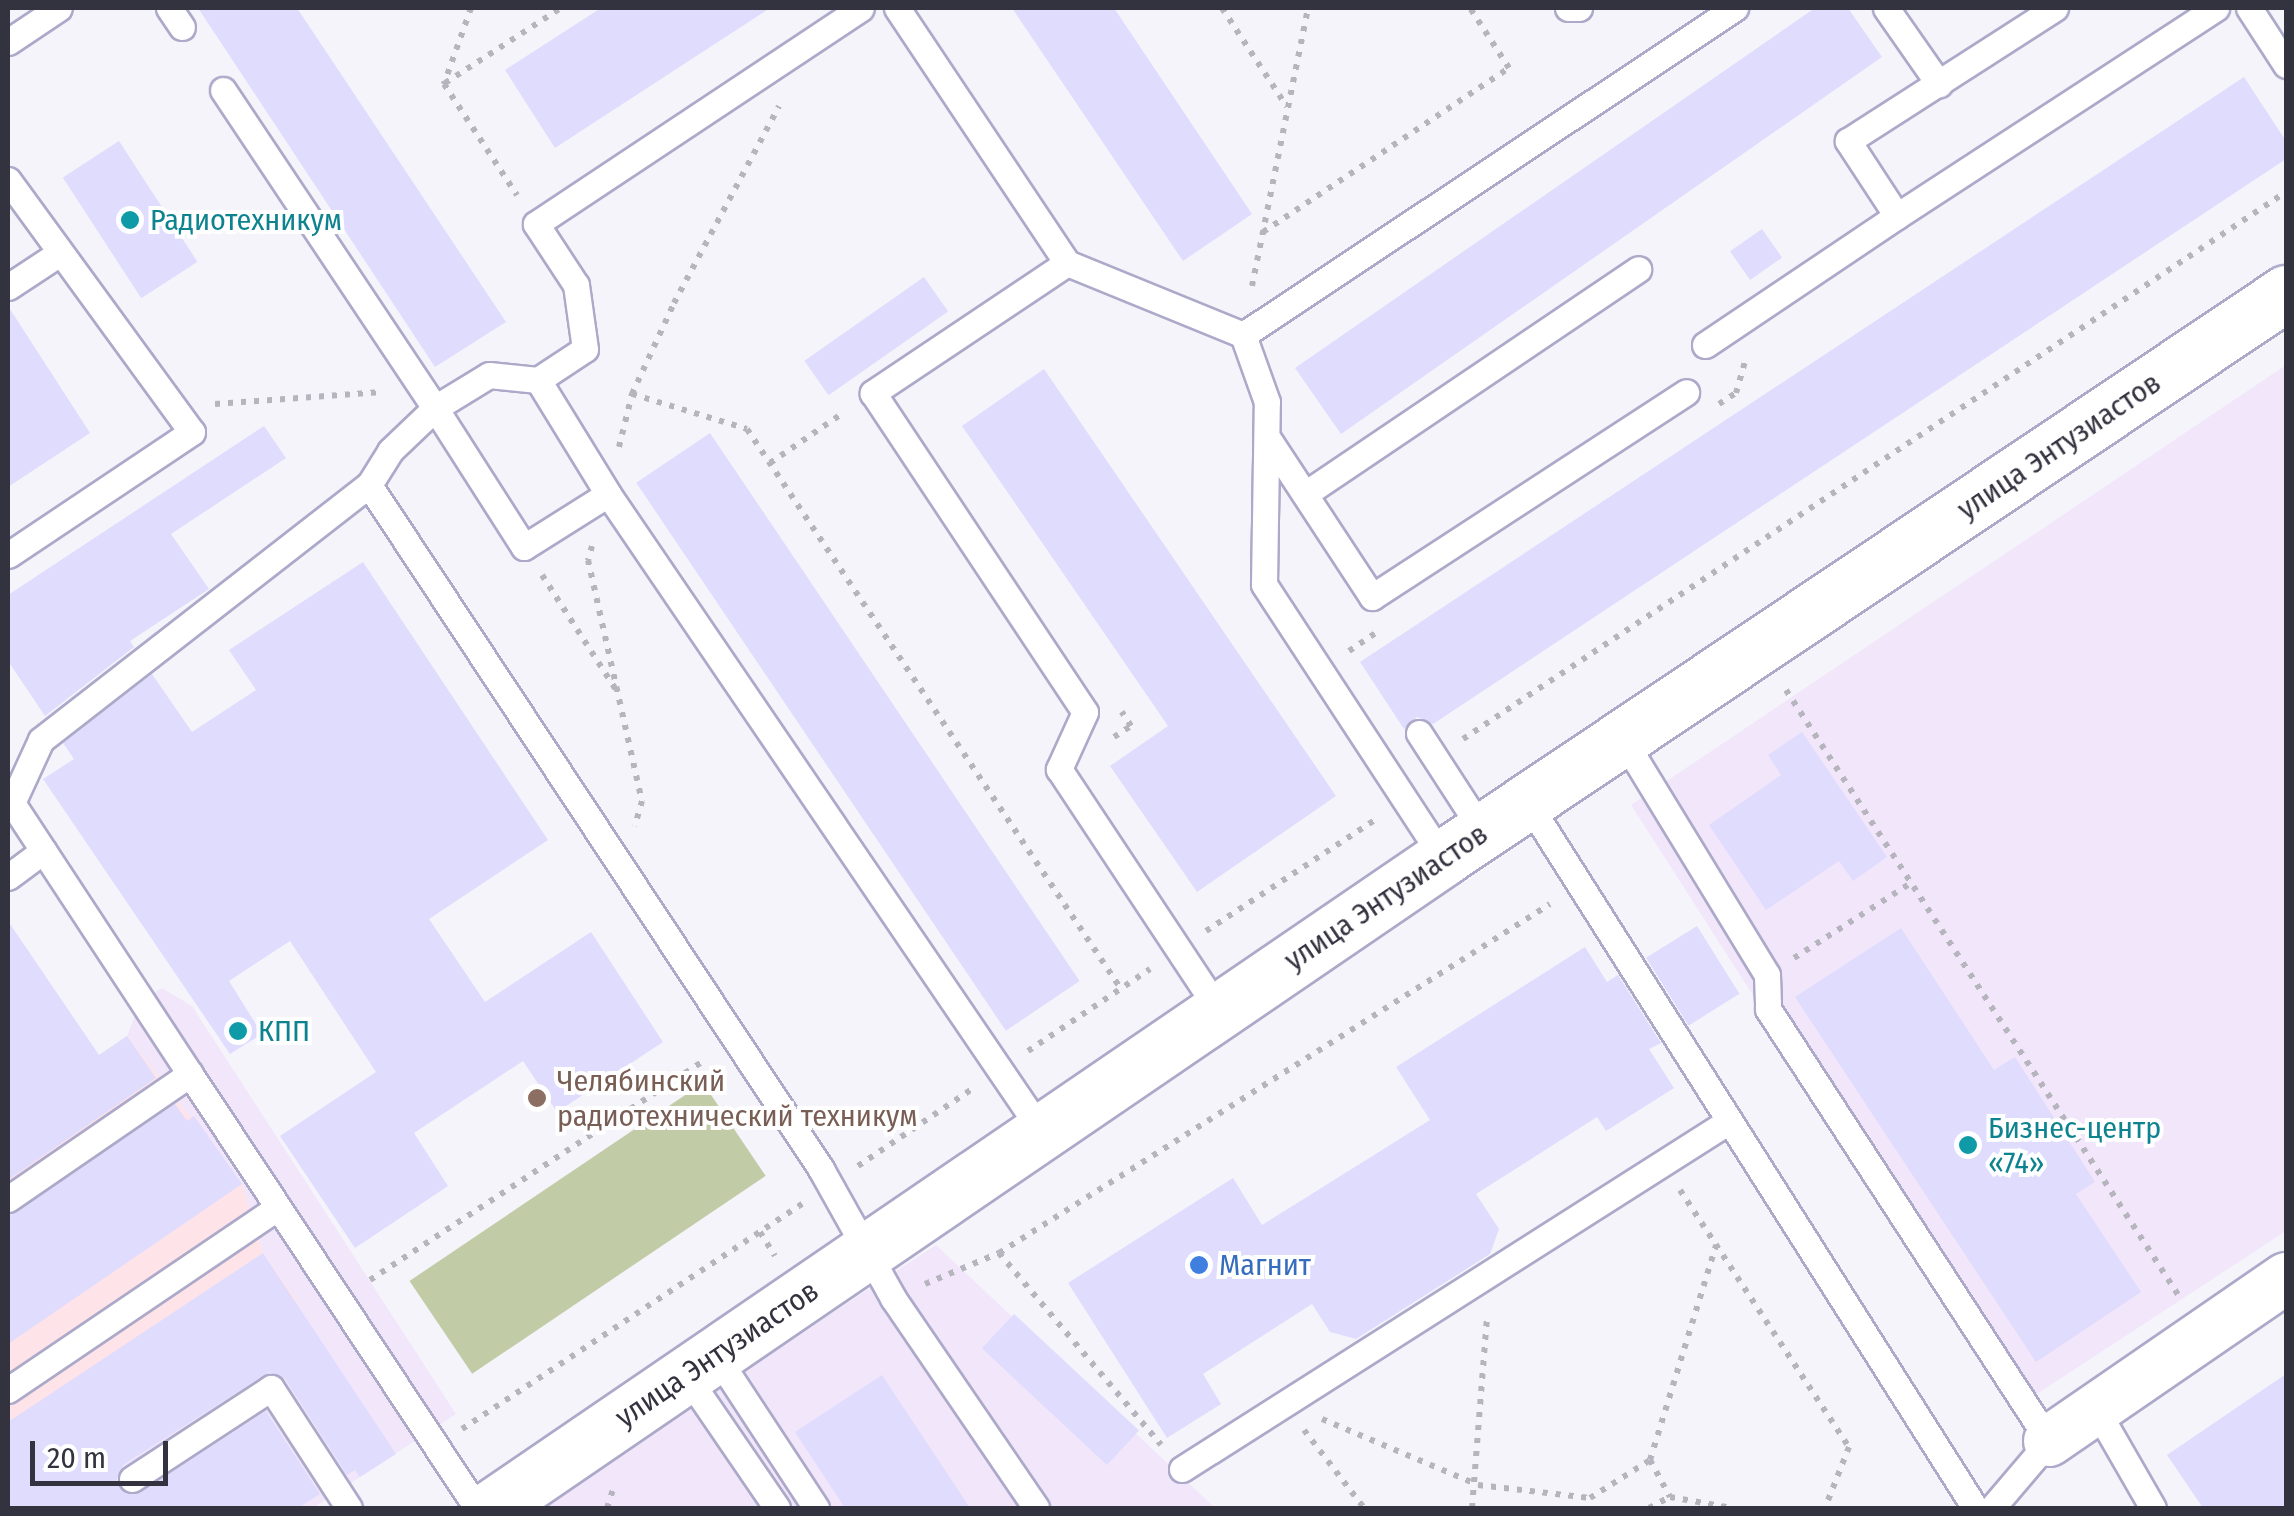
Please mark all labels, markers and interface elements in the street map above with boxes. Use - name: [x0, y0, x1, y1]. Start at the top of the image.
- place label: Радиотехникум: [150, 202, 342, 238]
- marker: Радиотехникум: [119, 209, 141, 231]
- street label: улица Энтузиастов: [1951, 365, 2167, 527]
- street label: улица Энтузиастов: [1278, 816, 1494, 978]
- place label: КПП: [258, 1013, 310, 1049]
- marker: КПП: [227, 1020, 249, 1042]
- place label: Челябинский радиотехнический техникум: [557, 1063, 918, 1134]
- marker: Челябинский радиотехнический техникум: [526, 1087, 548, 1109]
- place label: Бизнес-центр «74»: [1988, 1110, 2161, 1180]
- marker: Бизнес-центр «74»: [1957, 1134, 1979, 1156]
- place label: Магнит: [1219, 1247, 1311, 1283]
- marker: Магнит: [1188, 1254, 1210, 1276]
- street label: улица Энтузиастов: [609, 1273, 825, 1435]
- scale bar: [35, 1421, 172, 1483]
- text: 20 m: [47, 1440, 106, 1476]

